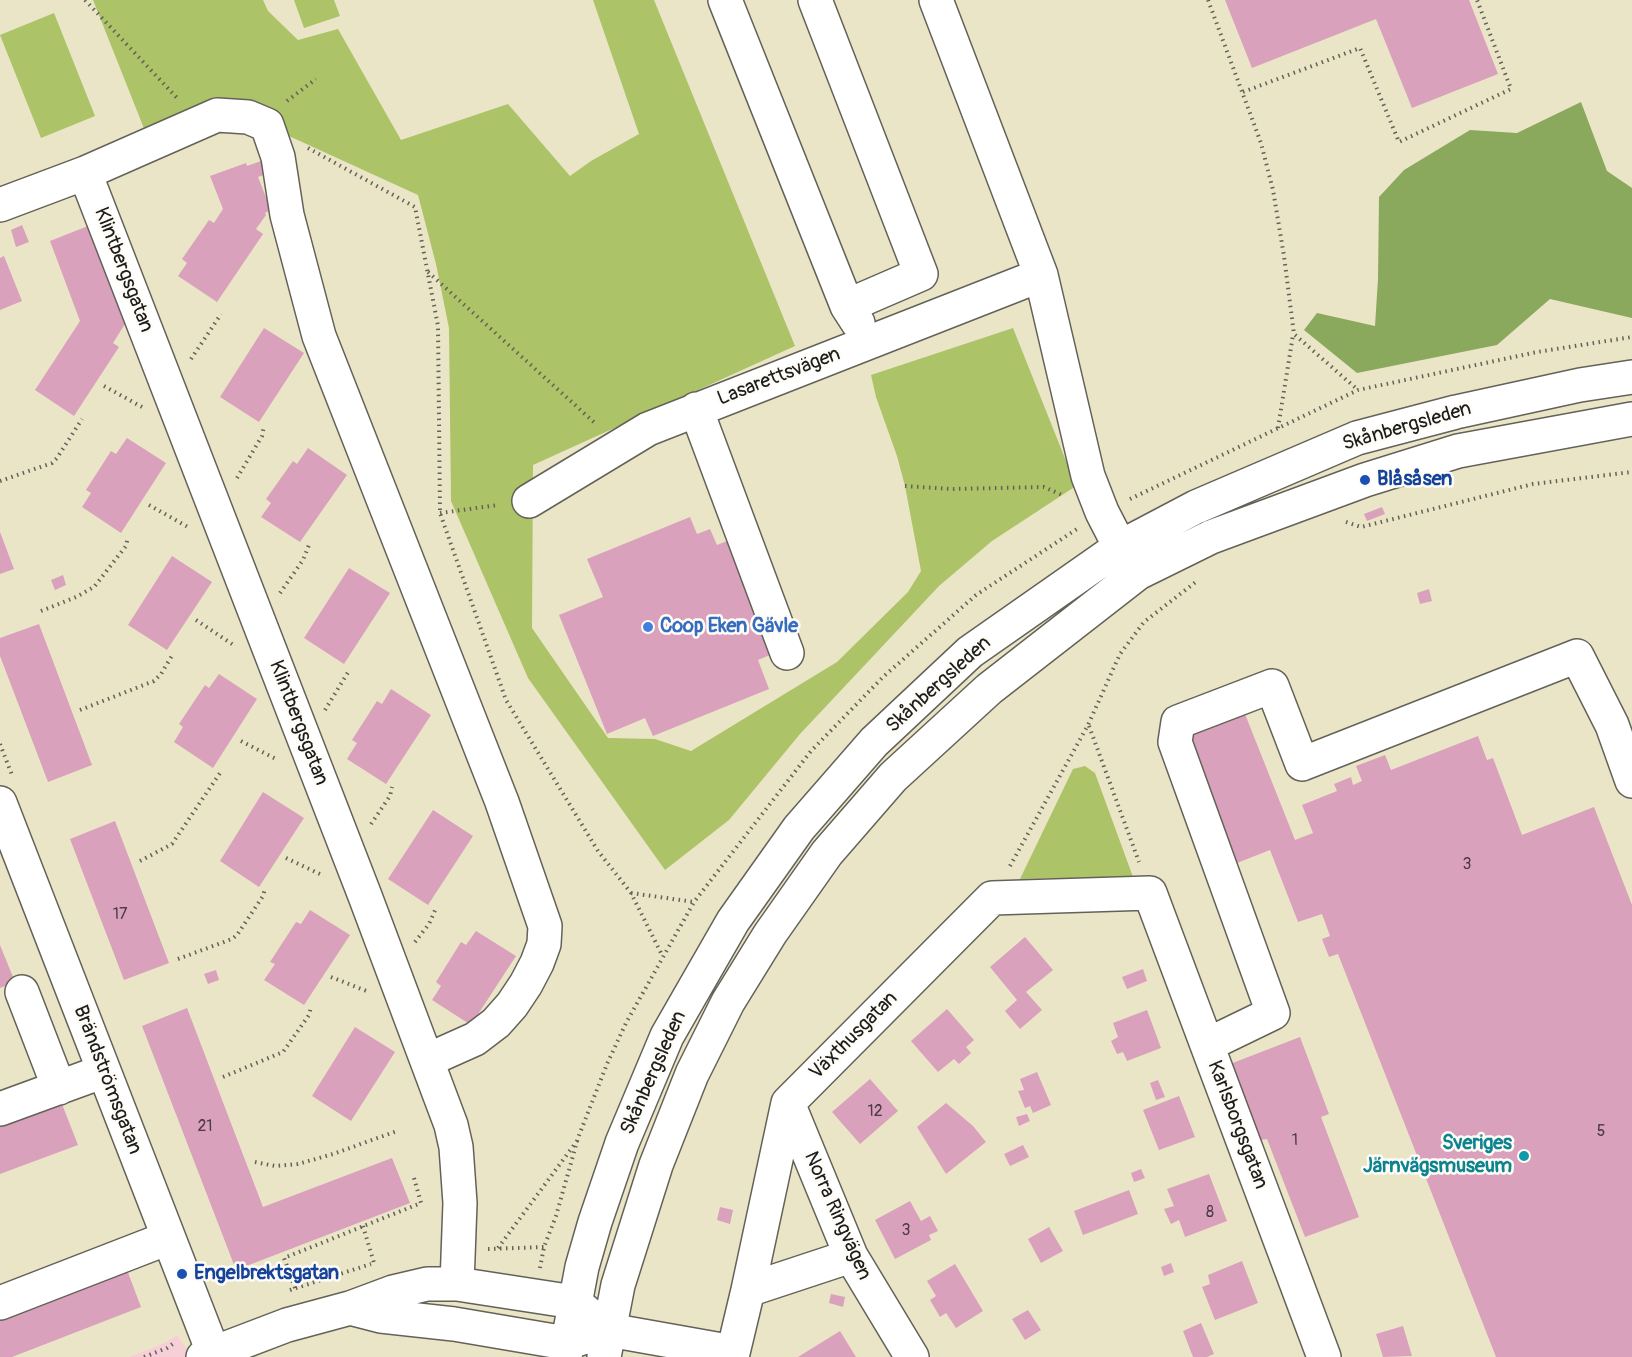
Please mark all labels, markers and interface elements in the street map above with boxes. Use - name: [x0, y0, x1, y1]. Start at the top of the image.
- street label: Klintbergsgatan: [88, 204, 158, 336]
- street label: Lasarettsvägen: [714, 343, 844, 411]
- street label: Skånbergsleden: [1340, 397, 1474, 457]
- place label: Blåsåsen: [1377, 468, 1452, 492]
- marker: Blåsåsen: [1358, 473, 1372, 487]
- place label: Coop Eken Gävle: [660, 615, 798, 639]
- marker: Coop Eken Gävle: [641, 620, 655, 634]
- street label: Skånbergsleden: [882, 632, 996, 738]
- street label: Klintbergsgatan: [263, 657, 333, 789]
- house number: 3: [1463, 855, 1471, 875]
- house number: 17: [113, 905, 127, 925]
- street label: Växthusgatan: [805, 987, 903, 1085]
- street label: Brändströmsgatan: [68, 1002, 146, 1158]
- street label: Skånbergsleden: [616, 1007, 692, 1139]
- street label: Karlsborgsgatan: [1201, 1057, 1273, 1193]
- house number: 12: [867, 1102, 883, 1122]
- house number: 21: [197, 1117, 213, 1137]
- house number: 5: [1597, 1122, 1605, 1142]
- house number: 1: [1292, 1131, 1298, 1151]
- place label: Sveriges Järnvägsmuseum: [1363, 1132, 1512, 1179]
- street label: Norra Ringvägen: [798, 1148, 876, 1284]
- marker: Sveriges Järnvägsmuseum: [1517, 1149, 1531, 1163]
- house number: 8: [1206, 1203, 1214, 1223]
- house number: 3: [902, 1221, 910, 1241]
- place label: Engelbrektsgatan: [194, 1262, 339, 1286]
- marker: Engelbrektsgatan: [175, 1267, 189, 1281]

